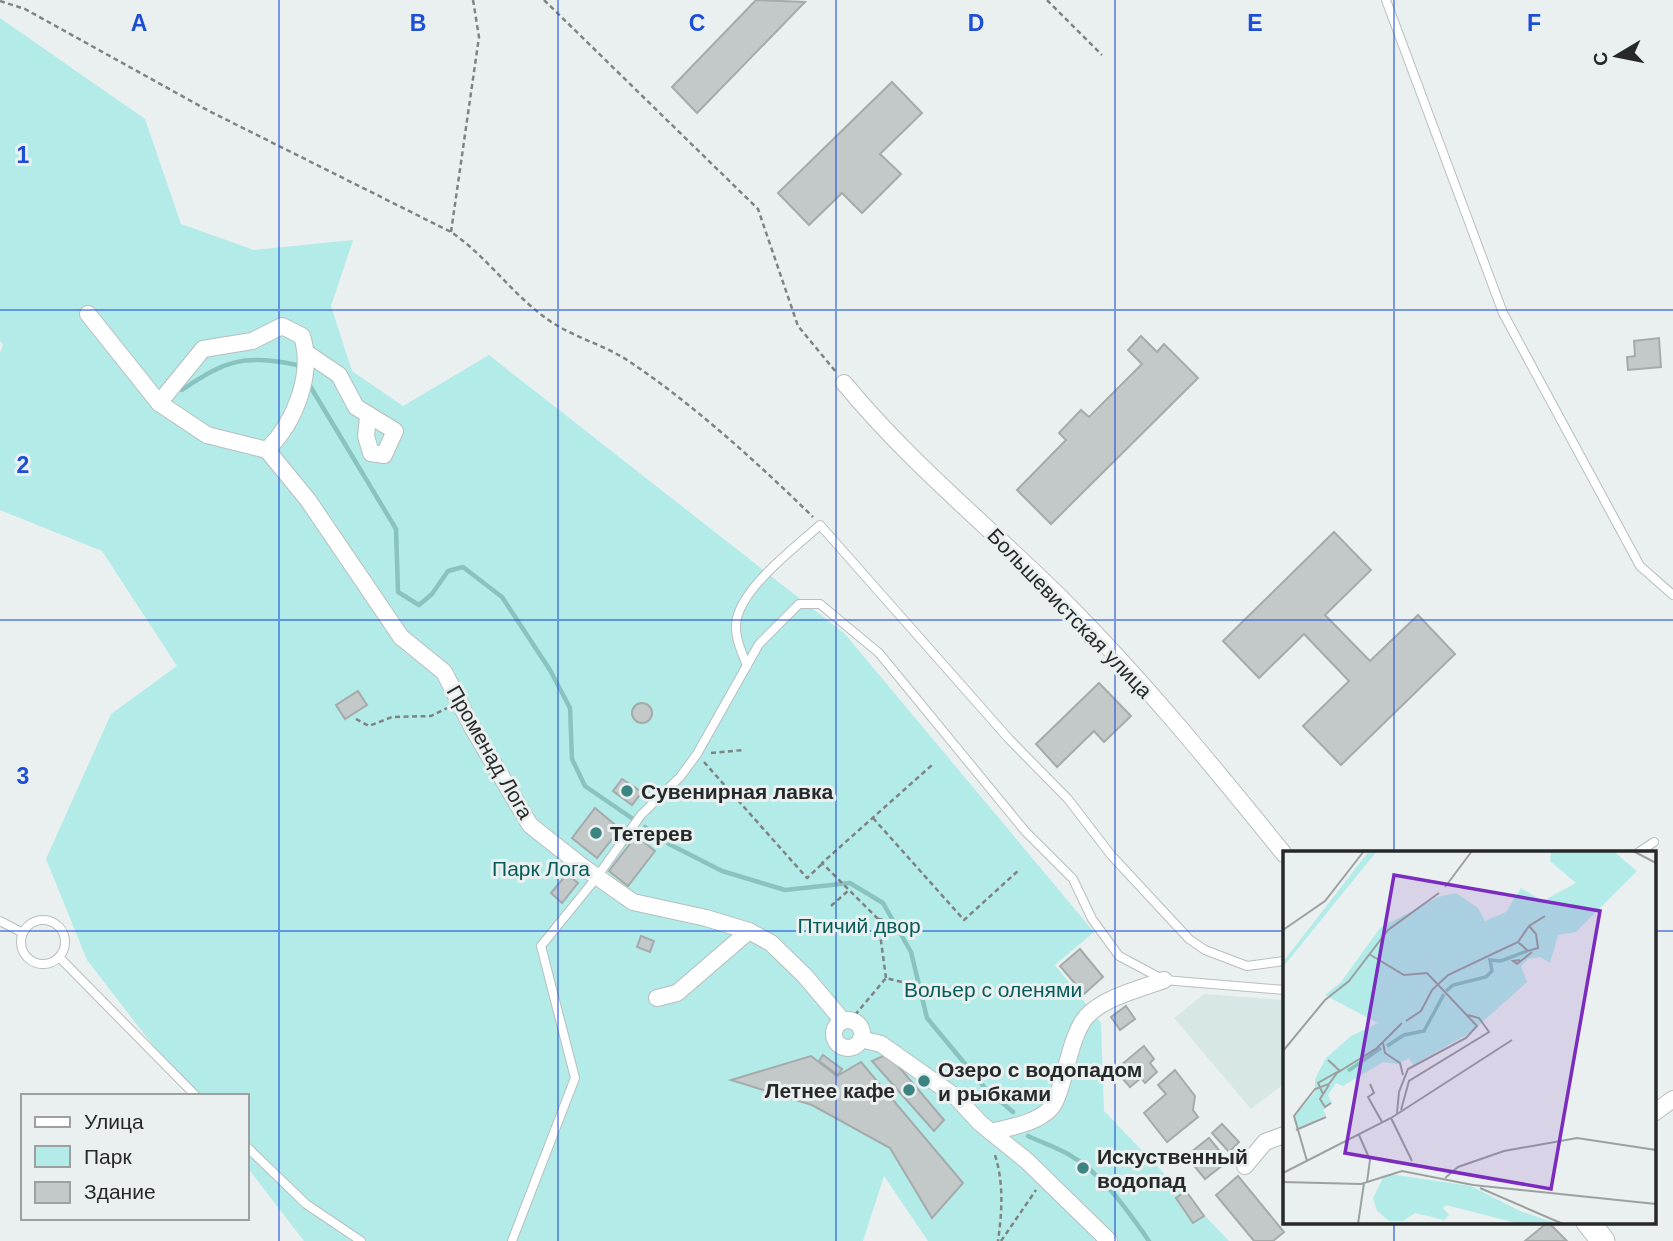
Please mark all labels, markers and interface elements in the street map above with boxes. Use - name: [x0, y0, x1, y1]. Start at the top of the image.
- text: A: [131, 10, 147, 36]
- text: B: [410, 10, 426, 36]
- text: C: [689, 10, 705, 36]
- text: D: [968, 10, 984, 36]
- text: E: [1247, 10, 1263, 36]
- text: F: [1527, 10, 1541, 36]
- north arrow: [1582, 21, 1652, 91]
- text: С: [1589, 50, 1612, 67]
- text: 1: [17, 142, 30, 168]
- text: 2: [17, 452, 29, 478]
- street label: Большевистская улица: [983, 524, 1157, 703]
- street label: Променад Лога: [442, 681, 538, 823]
- text: 3: [17, 763, 29, 789]
- place label: Сувенирная лавка: [641, 780, 833, 803]
- marker: Сувенирная лавка: [619, 783, 635, 799]
- place label: Тетерев: [610, 822, 693, 845]
- marker: Тетерев: [588, 825, 604, 841]
- inset map: [1283, 851, 1656, 1224]
- park label: Парк Лога: [492, 857, 590, 880]
- park label: Птичий двор: [797, 914, 921, 937]
- park label: Вольер с оленями: [904, 978, 1082, 1001]
- place label: Озеро с водопадом и рыбками: [938, 1058, 1142, 1105]
- marker: Озеро с водопадом и рыбками: [916, 1073, 932, 1089]
- place label: Летнее кафе: [765, 1079, 895, 1102]
- marker: Летнее кафе: [901, 1082, 917, 1098]
- legend: [21, 1094, 248, 1220]
- text: Улица: [84, 1110, 144, 1133]
- text: Парк: [84, 1145, 132, 1168]
- place label: Искуственный водопад: [1097, 1145, 1248, 1192]
- marker: Искуственный водопад: [1075, 1160, 1091, 1176]
- text: Здание: [84, 1180, 156, 1203]

